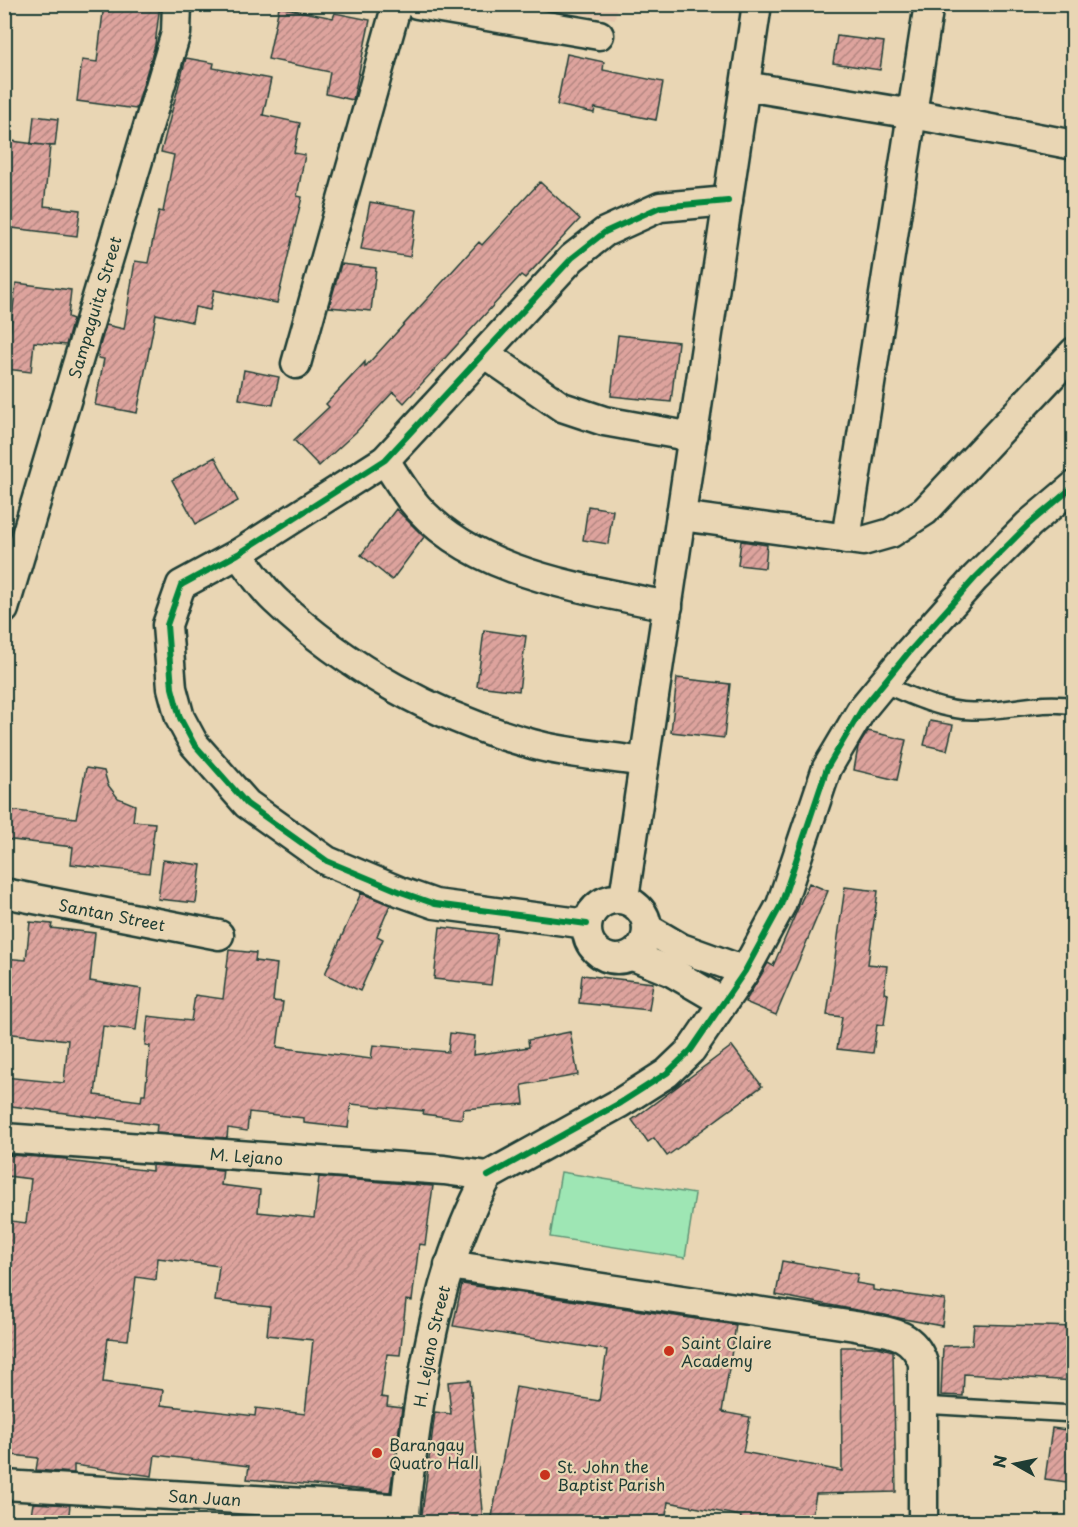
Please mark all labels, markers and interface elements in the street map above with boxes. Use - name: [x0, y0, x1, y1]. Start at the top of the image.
- street label: Sampaguita Street: [62, 233, 127, 381]
- street label: Santan Street: [57, 892, 167, 936]
- street label: M. Lejano: [209, 1141, 284, 1170]
- street label: H. Lejano Street: [407, 1282, 455, 1409]
- place label: Saint Claire Academy: [681, 1330, 772, 1372]
- marker: Saint Claire Academy: [662, 1344, 676, 1358]
- place label: Barangay Quatro Hall: [389, 1432, 479, 1474]
- north arrow: [985, 1434, 1045, 1494]
- marker: Barangay Quatro Hall: [370, 1446, 384, 1460]
- text: N: [986, 1453, 1012, 1470]
- place label: St. John the Baptist Parish: [557, 1454, 665, 1496]
- marker: St. John the Baptist Parish: [538, 1468, 552, 1482]
- street label: San Juan: [167, 1483, 242, 1511]

